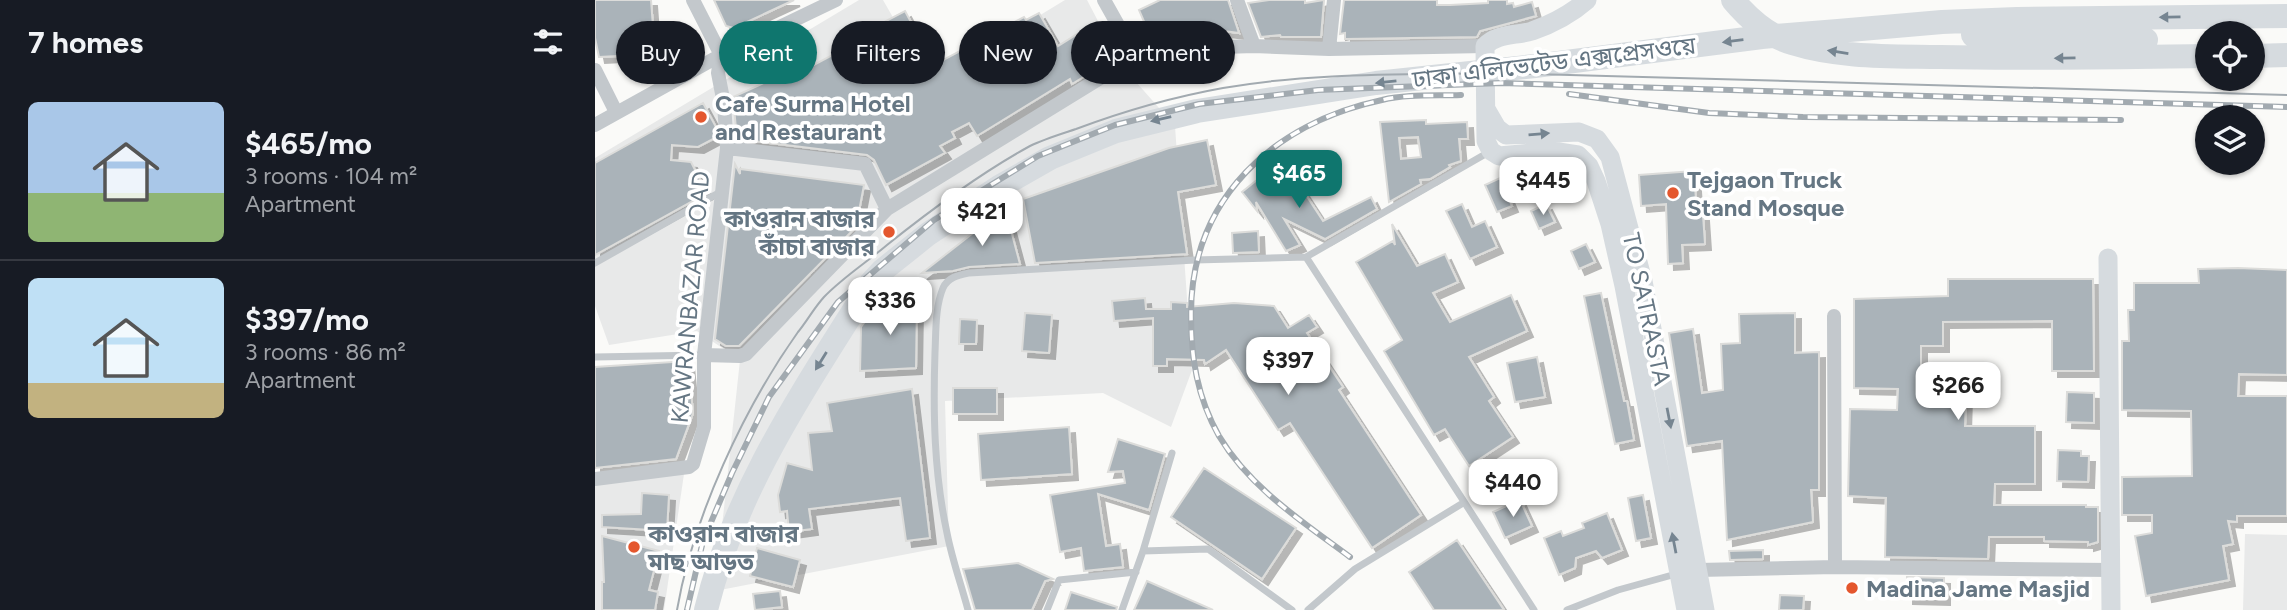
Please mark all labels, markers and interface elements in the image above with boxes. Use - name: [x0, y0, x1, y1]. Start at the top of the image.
- one-way arrow: [2159, 12, 2181, 23]
- chip: Buy: [616, 21, 705, 84]
- chip: Rent: [719, 21, 817, 84]
- chip: Filters: [831, 21, 945, 84]
- chip: New: [959, 21, 1057, 84]
- chip: Apartment: [1071, 21, 1235, 84]
- map controls: [2195, 21, 2265, 175]
- button: locate: [2195, 21, 2265, 91]
- icon: filters: [529, 23, 567, 61]
- text: 7 homes: [28, 24, 143, 61]
- street label: ঢাকা এলিভেটেড এক্সপ্রেসওয়ে: [1410, 30, 1698, 94]
- one-way arrow: [1722, 35, 1744, 46]
- one-way arrow: [1827, 47, 1849, 58]
- one-way arrow: [2054, 52, 2076, 63]
- one-way arrow: [1375, 77, 1397, 88]
- place label: Cafe Surma Hotel and Restaurant: [715, 89, 911, 146]
- button: layers: [2195, 105, 2265, 175]
- marker: Cafe Surma Hotel and Restaurant: [693, 109, 709, 125]
- one-way arrow: [1150, 114, 1172, 125]
- text: $465/mo: [245, 125, 372, 162]
- one-way arrow: [1528, 128, 1550, 139]
- icon: home: [84, 130, 168, 214]
- pin: $465: [1258, 150, 1340, 210]
- pin: $445: [1502, 158, 1584, 217]
- text: $465: [1272, 159, 1326, 187]
- text: 3 rooms · 104 m²: [245, 162, 417, 190]
- place label: Tejgaon Truck Stand Mosque: [1687, 165, 1844, 222]
- text: $445: [1515, 166, 1571, 194]
- street label: KAWRANBAZAR ROAD: [665, 170, 715, 424]
- marker: Tejgaon Truck Stand Mosque: [1665, 185, 1681, 201]
- pin: $421: [941, 188, 1023, 248]
- text: Apartment: [245, 190, 356, 218]
- text: $421: [957, 197, 1007, 225]
- place label: কাওরান বাজার কাঁচা বাজার: [723, 204, 876, 261]
- marker: কাওরান বাজার কাঁচা বাজার: [881, 224, 897, 240]
- street label: TO SATRASTA: [1617, 230, 1678, 389]
- pin: $336: [849, 278, 931, 337]
- text: $336: [864, 286, 916, 314]
- text: $397/mo: [245, 301, 369, 338]
- icon: home: [84, 306, 168, 390]
- text: 3 rooms · 86 m²: [245, 338, 406, 366]
- pin: $397: [1247, 338, 1329, 397]
- text: $397: [1262, 346, 1314, 374]
- one-way arrow: [815, 352, 828, 371]
- pin: $266: [1917, 362, 1999, 422]
- text: Apartment: [245, 366, 356, 394]
- text: $266: [1932, 371, 1984, 399]
- one-way arrow: [1664, 407, 1675, 429]
- pin: $440: [1472, 460, 1554, 519]
- text: $440: [1485, 468, 1541, 496]
- place label: কাওরান বাজার মাছ আড়ত: [647, 519, 799, 576]
- one-way arrow: [1668, 532, 1679, 554]
- marker: কাওরান বাজার মাছ আড়ত: [626, 539, 642, 555]
- place label: Madina Jame Masjid: [1866, 574, 2090, 603]
- marker: Madina Jame Masjid: [1844, 580, 1860, 596]

